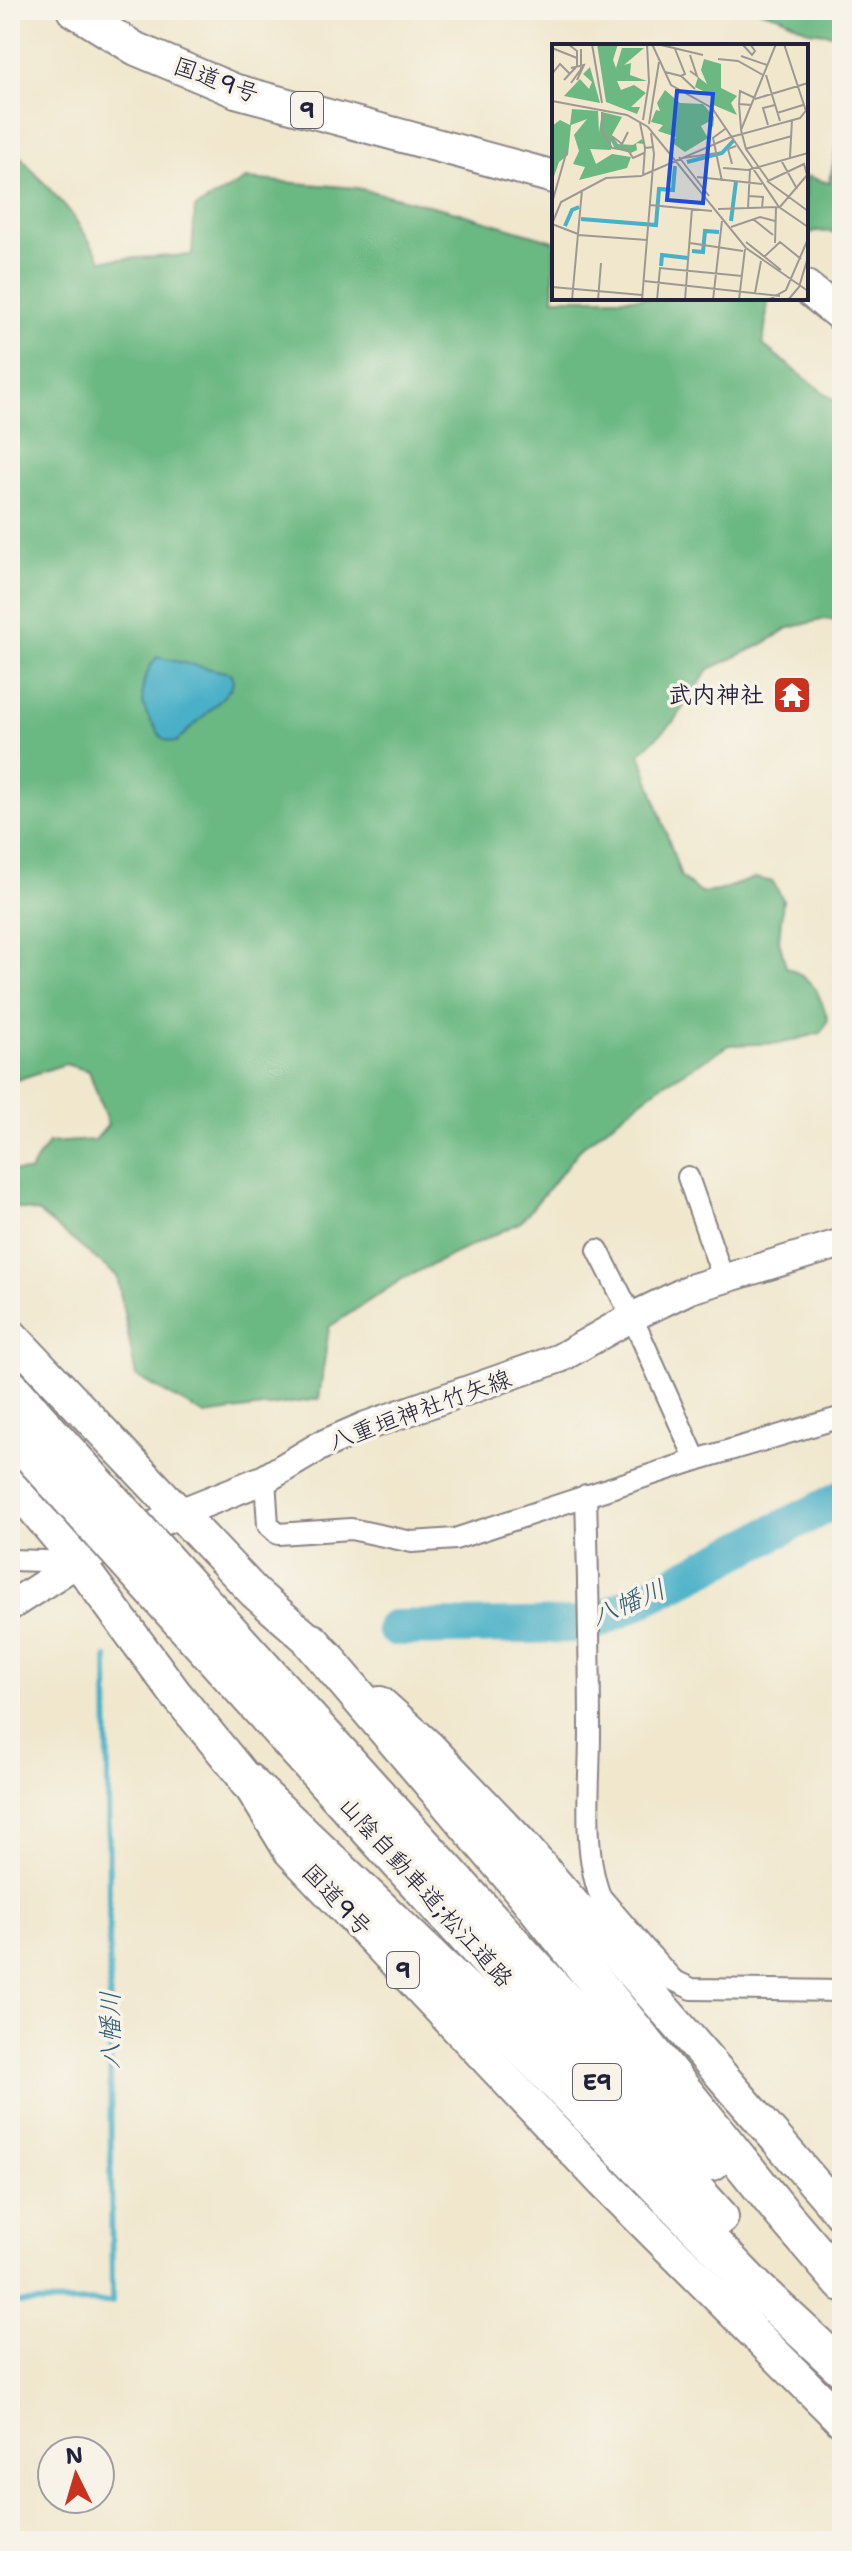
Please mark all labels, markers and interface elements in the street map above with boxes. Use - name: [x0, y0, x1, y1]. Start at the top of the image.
- inset map: [552, 44, 808, 300]
- street label: 国道9号: [169, 50, 263, 110]
- road number: 9: [291, 92, 323, 128]
- temple icon: 武内神社: [771, 674, 813, 716]
- place label: 武内神社: [668, 679, 764, 711]
- street label: 八重垣神社竹矢線: [324, 1362, 516, 1458]
- water label: 八幡川: [585, 1571, 671, 1633]
- street label: 山陰自動車道;松江道路: [332, 1790, 520, 1994]
- street label: 国道9号: [295, 1857, 379, 1943]
- road number: 9: [387, 1952, 419, 1988]
- water label: 八幡川: [92, 1991, 127, 2069]
- road number: E9: [573, 2064, 621, 2100]
- north arrow: [36, 2435, 116, 2515]
- text: N: [64, 2440, 84, 2471]

